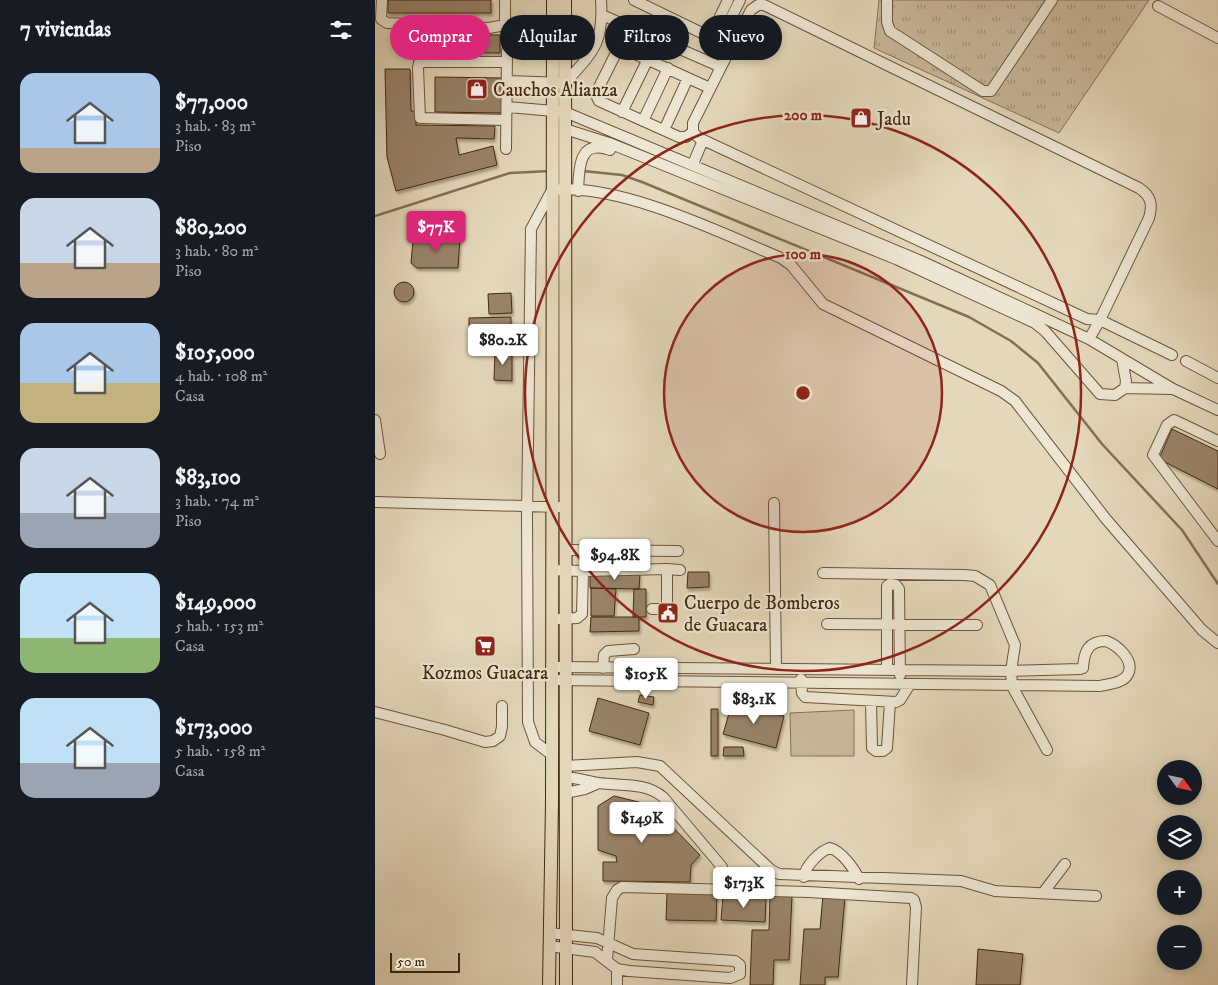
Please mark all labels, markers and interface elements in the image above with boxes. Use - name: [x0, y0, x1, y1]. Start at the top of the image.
- chip: Comprar: [390, 15, 490, 60]
- chip: Alquilar: [500, 15, 595, 60]
- chip: Filtros: [605, 15, 689, 60]
- chip: Nuevo: [699, 15, 782, 60]
- icon: filters: [327, 16, 355, 44]
- text: 7 viviendas: [20, 17, 111, 43]
- shop icon: Cauchos Alianza: [465, 77, 489, 101]
- place label: Cauchos Alianza: [493, 79, 618, 102]
- text: $77,000: [175, 90, 248, 116]
- icon: home: [60, 93, 120, 153]
- text: 200 m: [784, 106, 823, 125]
- shop icon: Jadu: [849, 106, 873, 130]
- place label: Jadu: [875, 108, 911, 131]
- text: 3 hab. · 83 m²: [175, 116, 256, 136]
- text: Piso: [175, 136, 202, 156]
- pin: $77K: [406, 210, 466, 253]
- text: $80,200: [175, 215, 247, 241]
- text: $77K: [418, 217, 454, 237]
- icon: home: [60, 218, 120, 278]
- text: 3 hab. · 80 m²: [175, 241, 258, 261]
- text: 100 m: [785, 245, 822, 264]
- text: Piso: [175, 261, 202, 281]
- pin: $80.2K: [462, 324, 544, 366]
- text: $80.2K: [479, 330, 527, 350]
- text: $105,000: [175, 340, 255, 366]
- icon: home: [60, 343, 120, 403]
- text: 4 hab. · 108 m²: [175, 366, 267, 386]
- centre of rings: [794, 384, 812, 402]
- text: Casa: [175, 386, 205, 406]
- text: $83,100: [175, 465, 241, 491]
- icon: home: [60, 468, 120, 528]
- text: 3 hab. · 74 m²: [175, 491, 259, 511]
- text: Piso: [175, 511, 202, 531]
- pin: $94.8K: [574, 538, 656, 581]
- text: $94.8K: [590, 545, 640, 565]
- text: $149,000: [175, 590, 256, 616]
- place label: Cuerpo de Bomberos de Guacara: [684, 592, 840, 637]
- icon: home: [60, 593, 120, 653]
- public building icon: Cuerpo de Bomberos de Guacara: [656, 601, 680, 625]
- text: 5 hab. · 153 m²: [175, 616, 263, 636]
- supermarket icon: Kozmos Guacara: [473, 634, 497, 658]
- text: Casa: [175, 636, 205, 656]
- pin: $105K: [611, 658, 681, 700]
- place label: Kozmos Guacara: [422, 662, 548, 685]
- text: $105K: [625, 664, 667, 684]
- pin: $83.1K: [713, 682, 795, 725]
- text: $83.1K: [732, 689, 776, 709]
- text: $173,000: [175, 715, 253, 741]
- icon: home: [60, 718, 120, 778]
- text: 5 hab. · 158 m²: [175, 741, 265, 761]
- north arrow: [1157, 760, 1203, 805]
- map controls: [1157, 760, 1202, 970]
- text: Casa: [175, 761, 205, 781]
- pin: $149K: [607, 802, 677, 844]
- text: $149K: [620, 808, 664, 828]
- button: layers: [1157, 815, 1202, 860]
- pin: $173K: [709, 866, 779, 909]
- button: +: [1157, 870, 1202, 915]
- text: $173K: [724, 873, 764, 893]
- button: −: [1157, 925, 1202, 970]
- scale bar: [390, 950, 460, 973]
- text: 50 m: [397, 953, 425, 971]

